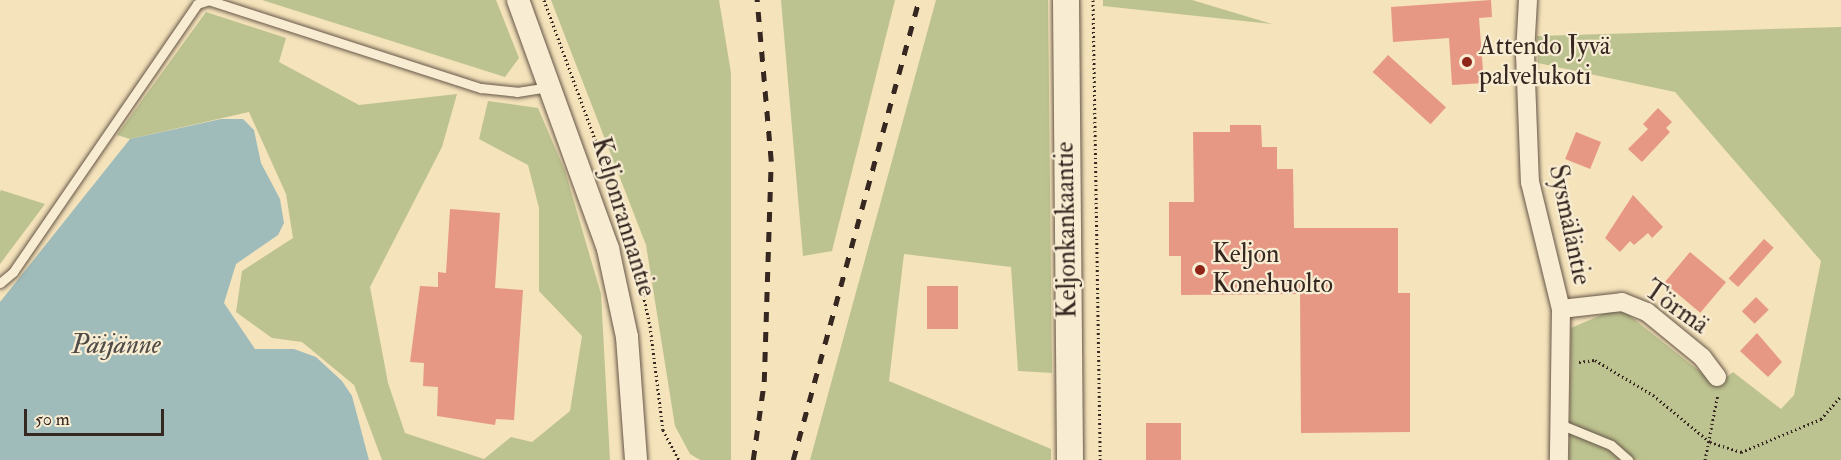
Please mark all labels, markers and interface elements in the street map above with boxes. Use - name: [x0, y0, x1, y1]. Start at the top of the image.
- place label: Attendo Jyvä palvelukoti: [1479, 31, 1611, 92]
- marker: Attendo Jyvä palvelukoti: [1460, 55, 1474, 69]
- street label: Keljonrannantie: [584, 134, 662, 300]
- street label: Keljonkankaantie: [1050, 141, 1084, 319]
- street label: Sysmäläntie: [1541, 162, 1597, 288]
- place label: Keljon Konehuolto: [1212, 239, 1333, 300]
- marker: Keljon Konehuolto: [1193, 263, 1207, 277]
- street label: Törmä: [1638, 275, 1714, 341]
- water label: Päijänne: [71, 329, 161, 361]
- scale bar: [27, 397, 166, 435]
- text: 50 m: [35, 408, 70, 431]

